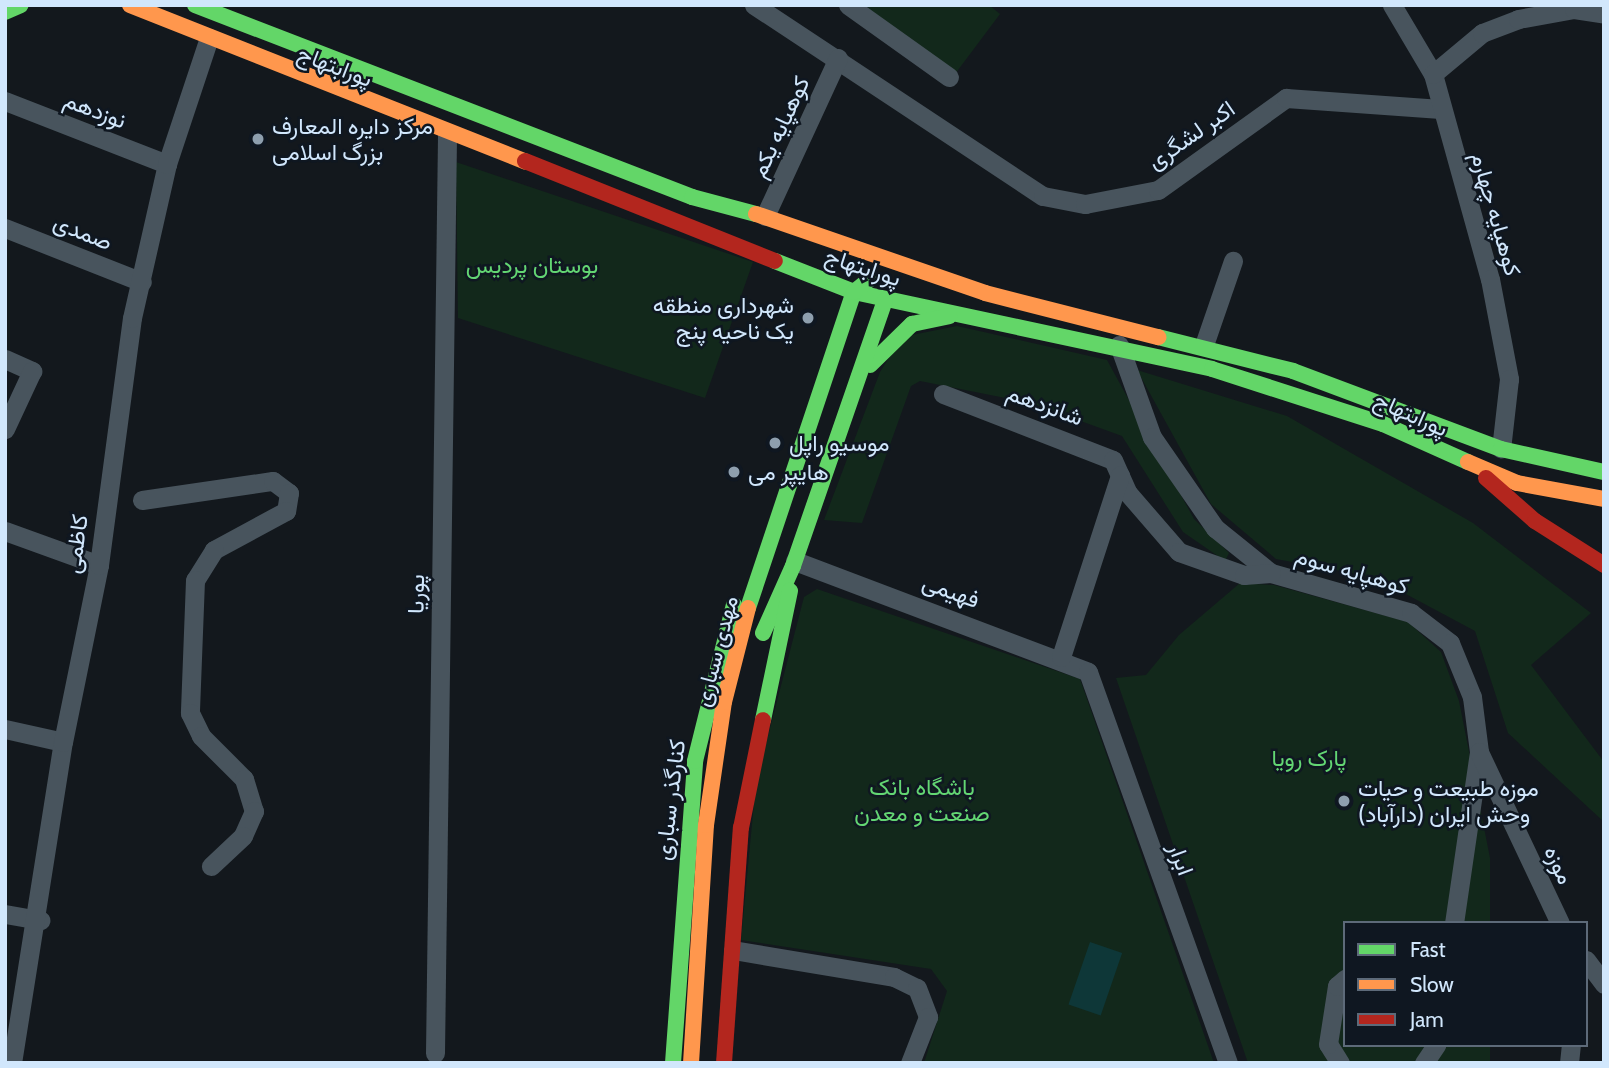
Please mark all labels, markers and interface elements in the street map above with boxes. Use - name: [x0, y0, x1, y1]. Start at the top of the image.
- street label: پورابتهاج: [294, 39, 376, 93]
- street label: کوهپایه یکم: [745, 72, 815, 182]
- street label: نوزدهم: [60, 86, 130, 134]
- street label: اکبر لشگری: [1142, 95, 1240, 175]
- place label: مرکز دایره المعارف بزرگ اسلامی: [272, 112, 433, 166]
- marker: مرکز دایره المعارف بزرگ اسلامی: [250, 131, 266, 147]
- street label: کوهپایه چهارم: [1465, 149, 1527, 279]
- street label: صمدی: [50, 208, 116, 256]
- street label: پورابتهاج: [822, 242, 904, 292]
- park label: بوستان پردیس: [466, 251, 598, 279]
- place label: شهرداری منطقه یک ناحیه پنج: [653, 291, 794, 345]
- marker: شهرداری منطقه یک ناحیه پنج: [800, 310, 816, 326]
- street label: شانزدهم: [1003, 378, 1087, 432]
- street label: پورابتهاج: [1370, 385, 1452, 443]
- place label: موسیو راپل: [789, 429, 890, 457]
- marker: موسیو راپل: [767, 435, 783, 451]
- place label: هایپر می: [748, 458, 829, 486]
- marker: هایپر می: [726, 464, 742, 480]
- street label: کاظمی: [58, 513, 94, 575]
- street label: کوهپایه سوم: [1292, 542, 1412, 600]
- street label: فهیمی: [919, 568, 983, 614]
- street label: پوریا: [402, 574, 430, 614]
- street label: مهدی سباری: [688, 593, 744, 709]
- street label: کنارگذر سباری: [649, 738, 691, 862]
- park label: پارک رویا: [1271, 744, 1347, 772]
- park label: باشگاه بانک صنعت و معدن: [854, 773, 990, 827]
- place label: موزه طبیعت و حیات وحش ایران (دارآباد): [1358, 774, 1539, 828]
- marker: موزه طبیعت و حیات وحش ایران (دارآباد): [1336, 793, 1352, 809]
- street label: ابرار: [1162, 839, 1200, 879]
- street label: موزه: [1538, 841, 1580, 889]
- legend: [1343, 921, 1588, 1047]
- text: Fast: [1410, 937, 1446, 962]
- text: Slow: [1410, 972, 1454, 997]
- text: Jam: [1410, 1007, 1444, 1032]

